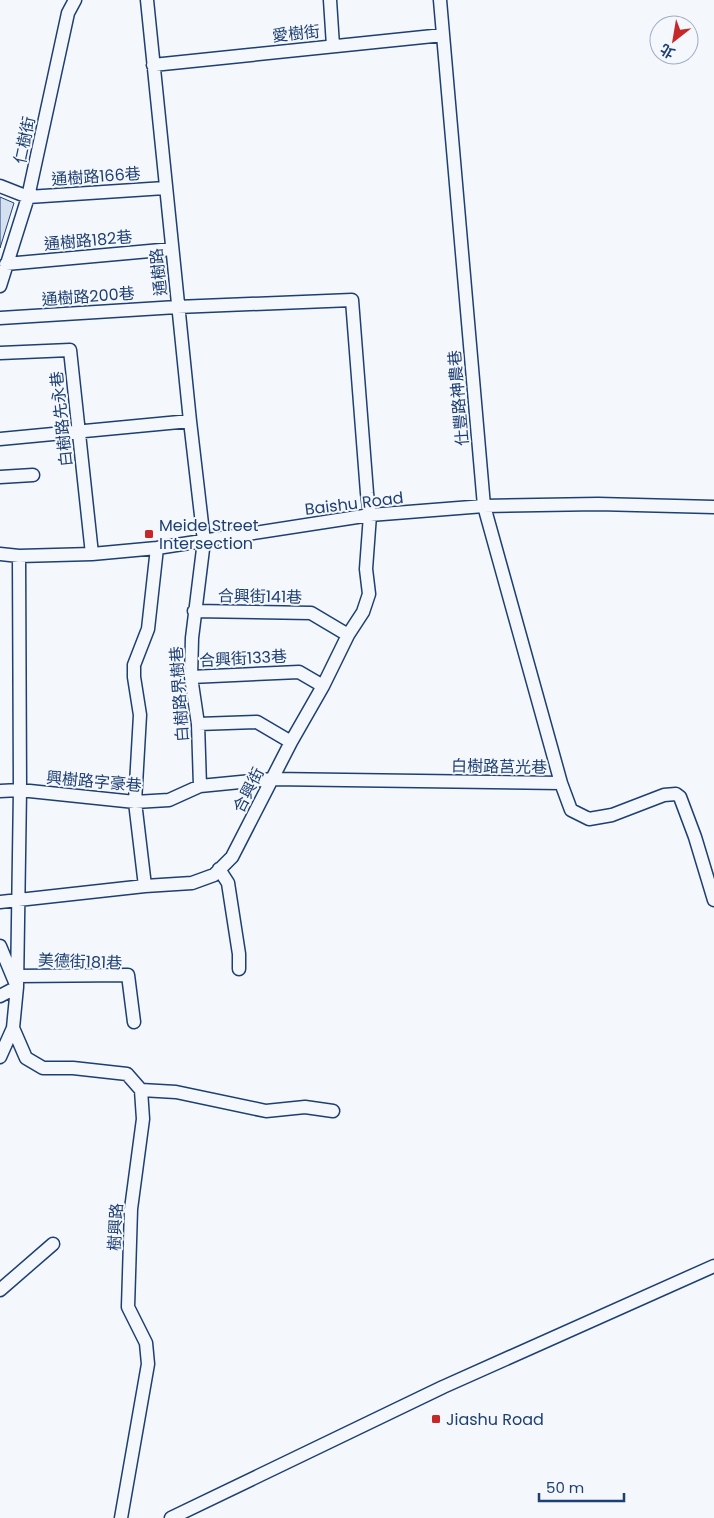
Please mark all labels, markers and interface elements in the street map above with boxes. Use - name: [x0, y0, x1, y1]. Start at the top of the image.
- north arrow: [649, 15, 699, 65]
- street label: 愛樹街: [271, 20, 321, 47]
- text: 北: [656, 39, 678, 63]
- street label: 仁樹街: [8, 114, 41, 166]
- street label: 通樹路166巷: [51, 162, 141, 191]
- street label: 通樹路182巷: [43, 225, 133, 256]
- street label: 通樹路: [145, 247, 172, 297]
- street label: 通樹路200巷: [41, 282, 135, 311]
- street label: 仕豐路神農巷: [443, 349, 474, 447]
- street label: 白樹路先永巷: [45, 370, 78, 468]
- street label: Baishu Road: [303, 486, 405, 521]
- place label: Meide Street Intersection: [159, 514, 259, 555]
- marker: Meide Street Intersection: [143, 528, 155, 540]
- street label: 合興街141巷: [218, 584, 302, 609]
- street label: 白樹路界樹巷: [165, 645, 194, 743]
- street label: 合興街133巷: [199, 645, 288, 672]
- street label: 白樹路莒光巷: [451, 754, 547, 779]
- street label: 合興街: [227, 764, 270, 817]
- street label: 興樹路字豪巷: [45, 766, 143, 797]
- street label: 美德街181巷: [37, 949, 123, 974]
- street label: 樹興路: [103, 1202, 128, 1252]
- place label: Jiashu Road: [446, 1408, 544, 1431]
- marker: Jiashu Road: [430, 1413, 442, 1425]
- scale bar: [539, 1470, 624, 1502]
- text: 50 m: [546, 1477, 584, 1498]

